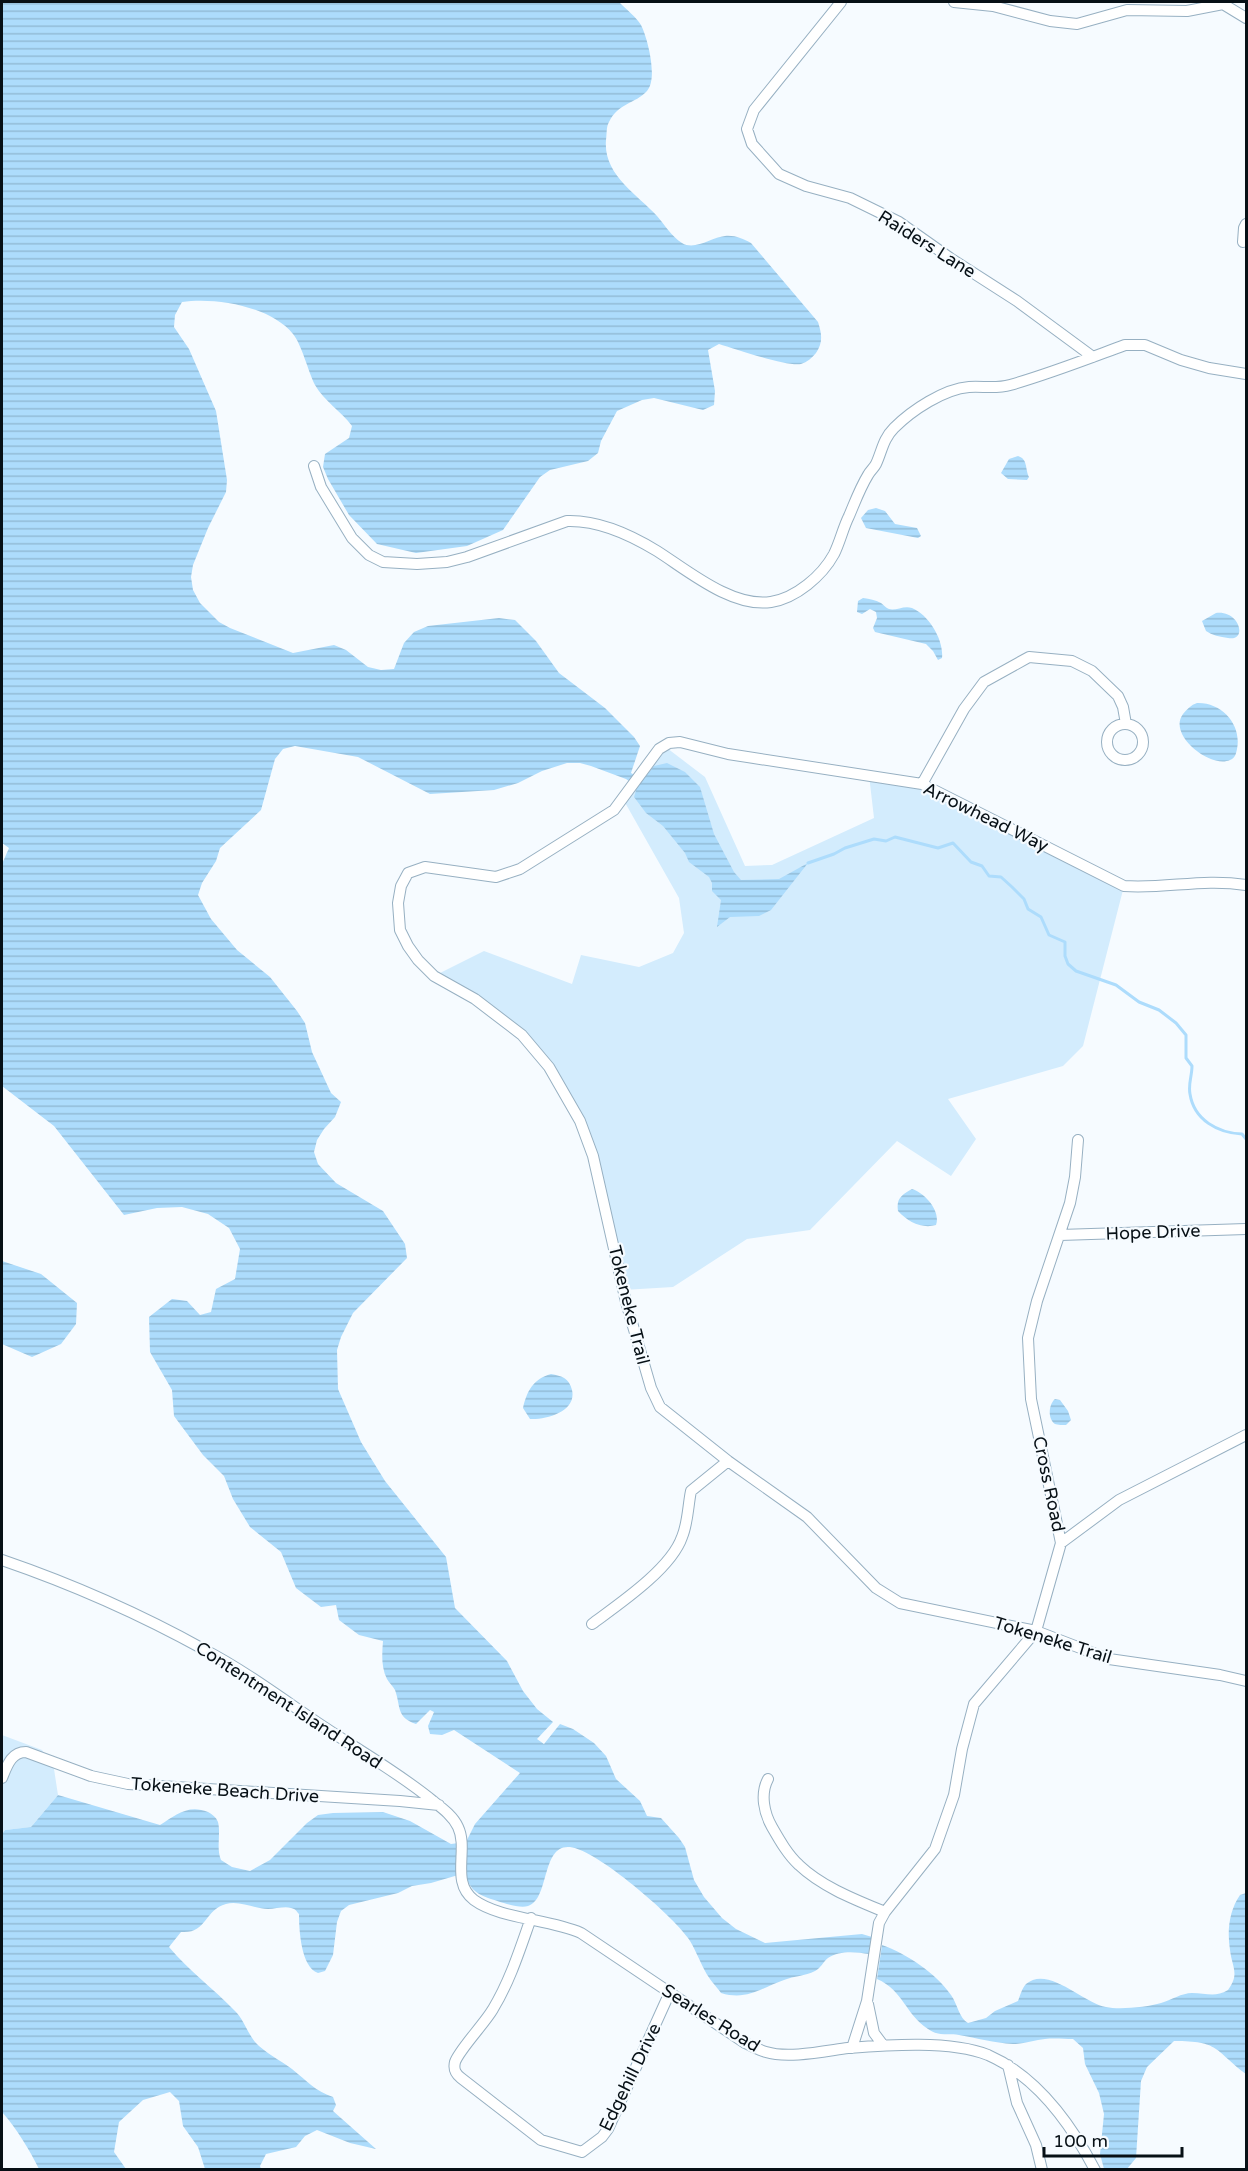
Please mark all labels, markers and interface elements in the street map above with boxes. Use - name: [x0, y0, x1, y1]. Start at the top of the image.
- street label: Raiders Lane: [874, 205, 980, 283]
- street label: Arrowhead Way: [920, 777, 1052, 857]
- street label: Hope Drive: [1105, 1219, 1201, 1245]
- street label: Tokeneke Trail: [604, 1243, 654, 1367]
- street label: Cross Road: [1028, 1434, 1070, 1534]
- street label: Tokeneke Trail: [991, 1612, 1115, 1668]
- street label: Contentment Island Road: [192, 1636, 386, 1774]
- street label: Tokeneke Beach Drive: [130, 1772, 320, 1808]
- street label: Searles Road: [658, 1979, 764, 2057]
- street label: Edgehill Drive: [594, 2019, 666, 2135]
- scale bar: [1044, 2120, 1182, 2158]
- text: 100 m: [1053, 2130, 1108, 2152]

